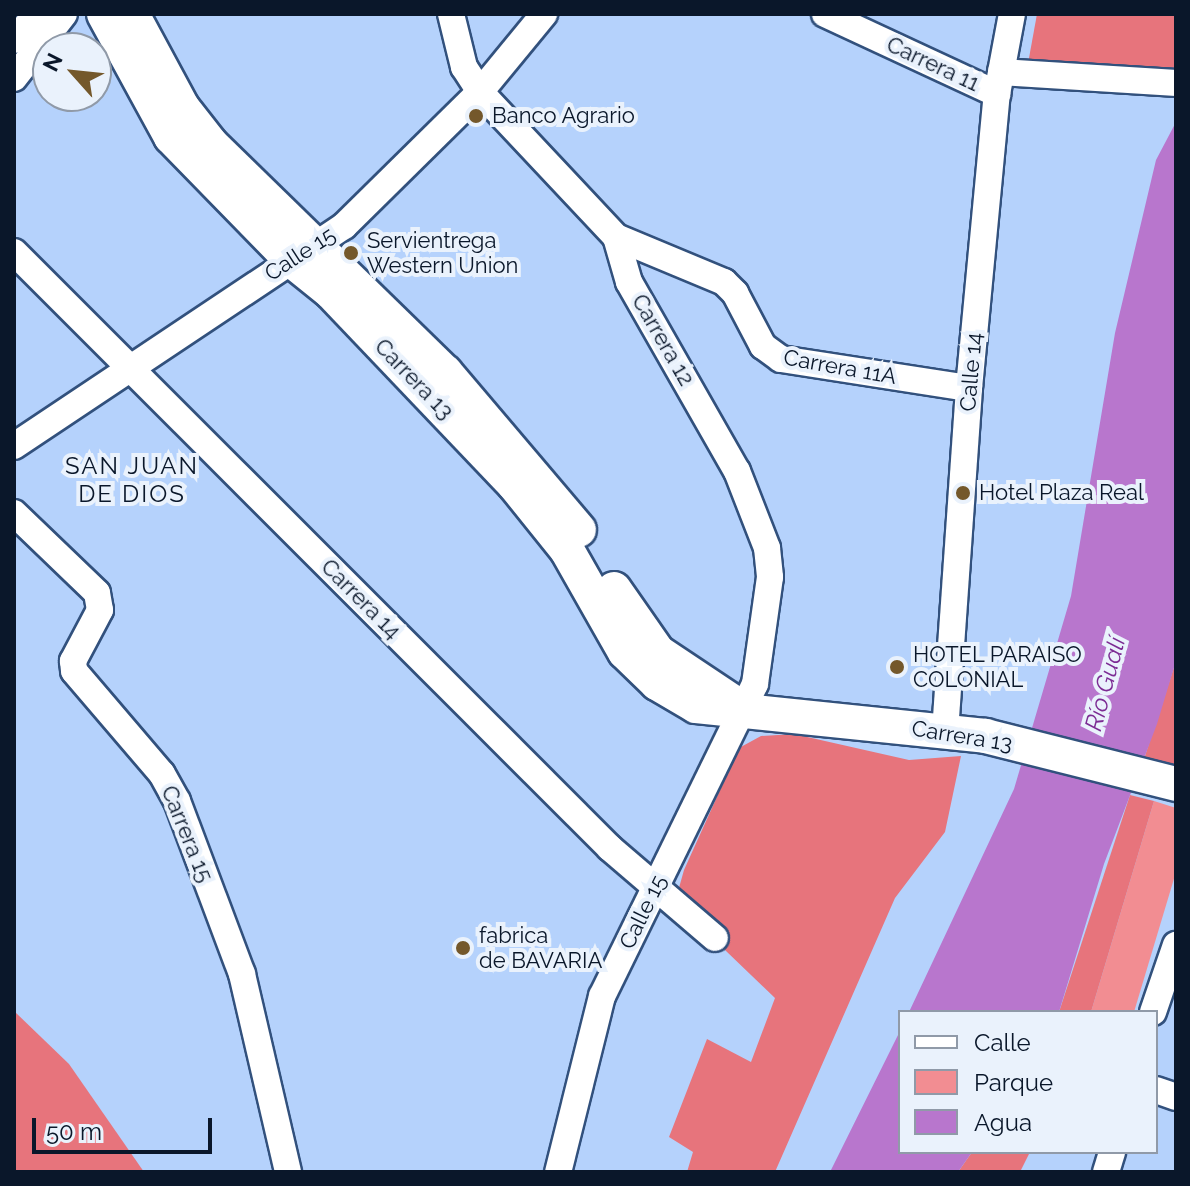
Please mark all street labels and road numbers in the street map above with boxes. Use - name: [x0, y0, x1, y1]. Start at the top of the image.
- street label: Carrera 11: [882, 31, 984, 97]
- street label: Calle 15: [260, 221, 340, 287]
- street label: Carrera 12: [626, 290, 700, 390]
- street label: Calle 14: [954, 331, 988, 413]
- street label: Carrera 13: [369, 333, 459, 425]
- street label: Carrera 11A: [782, 344, 898, 390]
- street label: Carrera 14: [316, 554, 406, 644]
- street label: Carrera 13: [910, 715, 1014, 757]
- street label: Carrera 15: [156, 782, 218, 886]
- street label: Calle 15: [614, 871, 672, 953]

